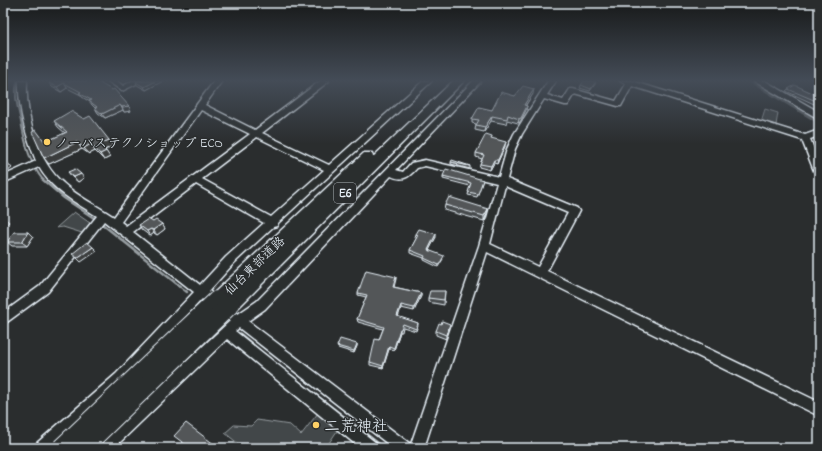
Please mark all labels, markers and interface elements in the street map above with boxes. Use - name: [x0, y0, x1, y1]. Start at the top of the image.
- place label: ノーバステクノショップ ECO: [55, 134, 223, 153]
- marker: ノーバステクノショップ ECO: [42, 137, 52, 147]
- road number: E6: [334, 183, 356, 203]
- street label: 仙台東部道路: [220, 232, 290, 300]
- place label: 二荒神社: [324, 415, 388, 439]
- marker: 二荒神社: [311, 420, 321, 430]

